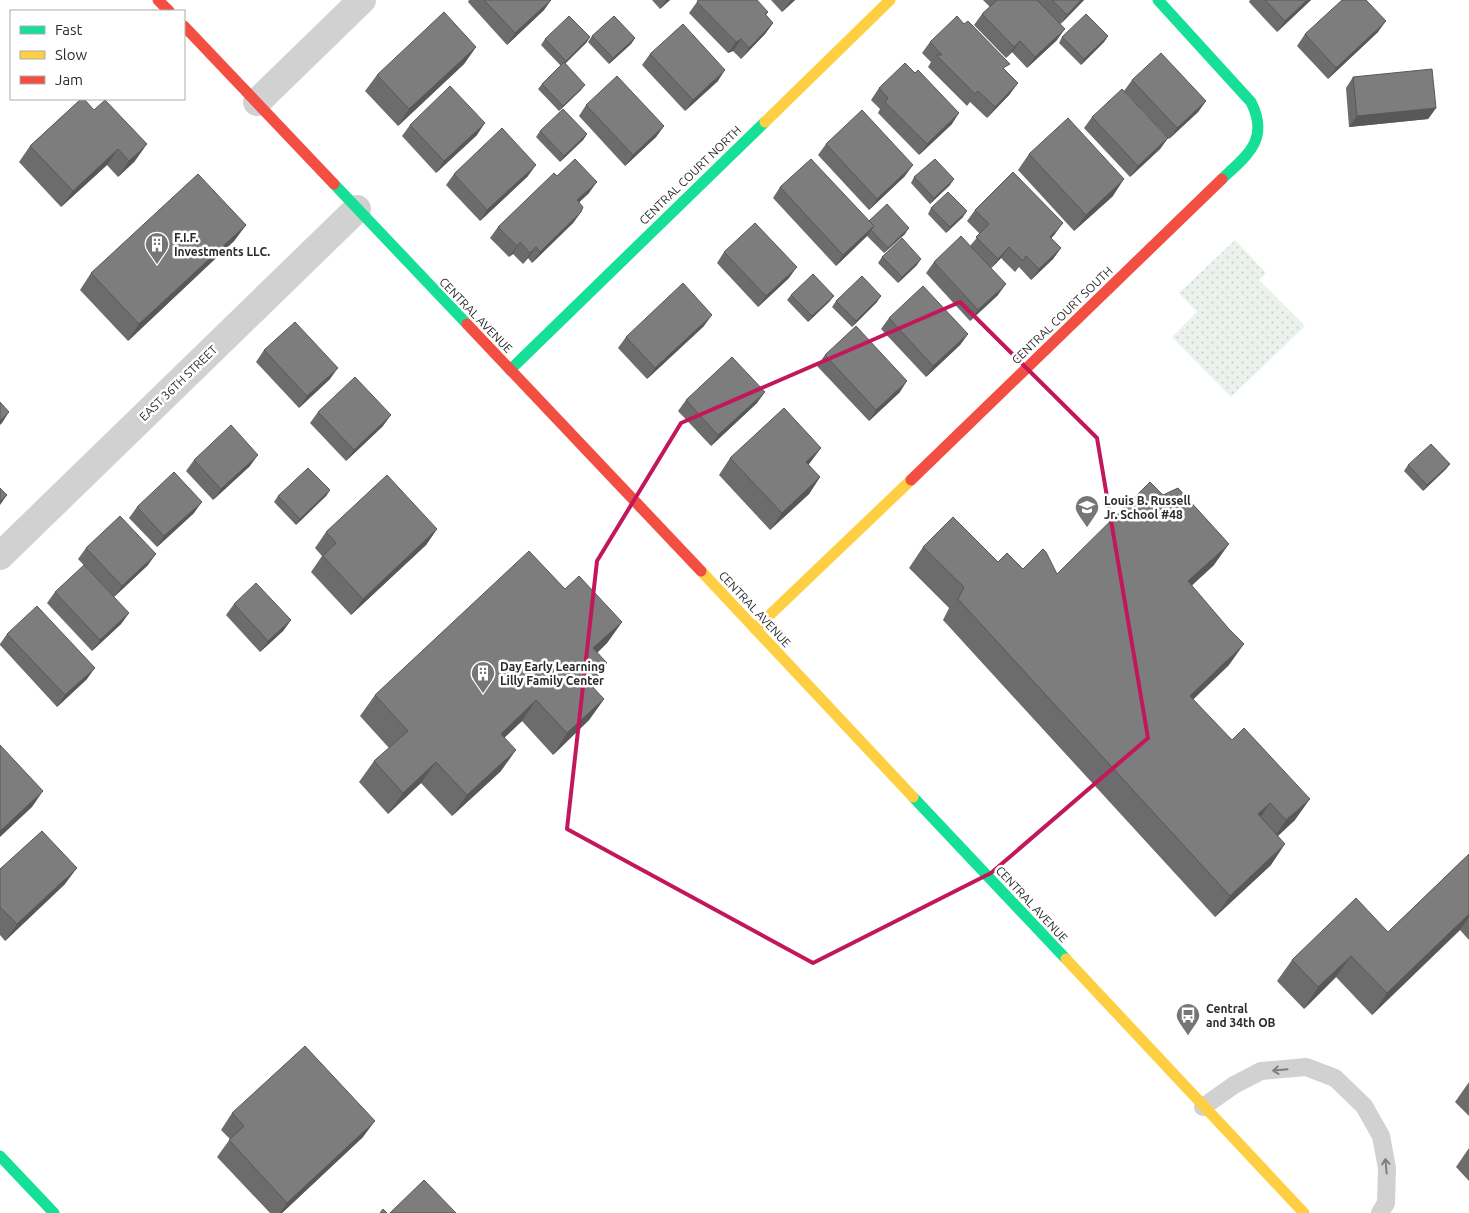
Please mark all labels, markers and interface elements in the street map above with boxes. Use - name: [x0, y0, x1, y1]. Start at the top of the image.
- legend: [10, 10, 185, 100]
- text: Fast: [55, 21, 83, 38]
- text: Slow: [55, 46, 88, 63]
- text: Jam: [55, 71, 83, 88]
- street label: CENTRAL COURT NORTH: [637, 123, 743, 227]
- building icon: F.I.F. Investments LLC.: [144, 231, 170, 265]
- place label: F.I.F. Investments LLC.: [174, 231, 270, 258]
- street label: CENTRAL COURT SOUTH: [1009, 264, 1115, 366]
- street label: CENTRAL AVENUE: [437, 275, 515, 355]
- street label: EAST 36TH STREET: [137, 343, 220, 423]
- school or university icon: Louis B. Russell Jr. School #48: [1074, 494, 1100, 528]
- place label: Louis B. Russell Jr. School #48: [1104, 494, 1191, 521]
- street label: CENTRAL AVENUE: [717, 568, 794, 650]
- building icon: Day Early Learning Lilly Family Center: [470, 660, 496, 694]
- place label: Day Early Learning Lilly Family Center: [500, 660, 605, 687]
- street label: CENTRAL AVENUE: [994, 863, 1071, 945]
- bus stop icon: Central and 34th OB: [1175, 1002, 1201, 1036]
- place label: Central and 34th OB: [1206, 1002, 1276, 1029]
- one-way arrow: [1272, 1065, 1288, 1075]
- one-way arrow: [1381, 1159, 1391, 1175]

